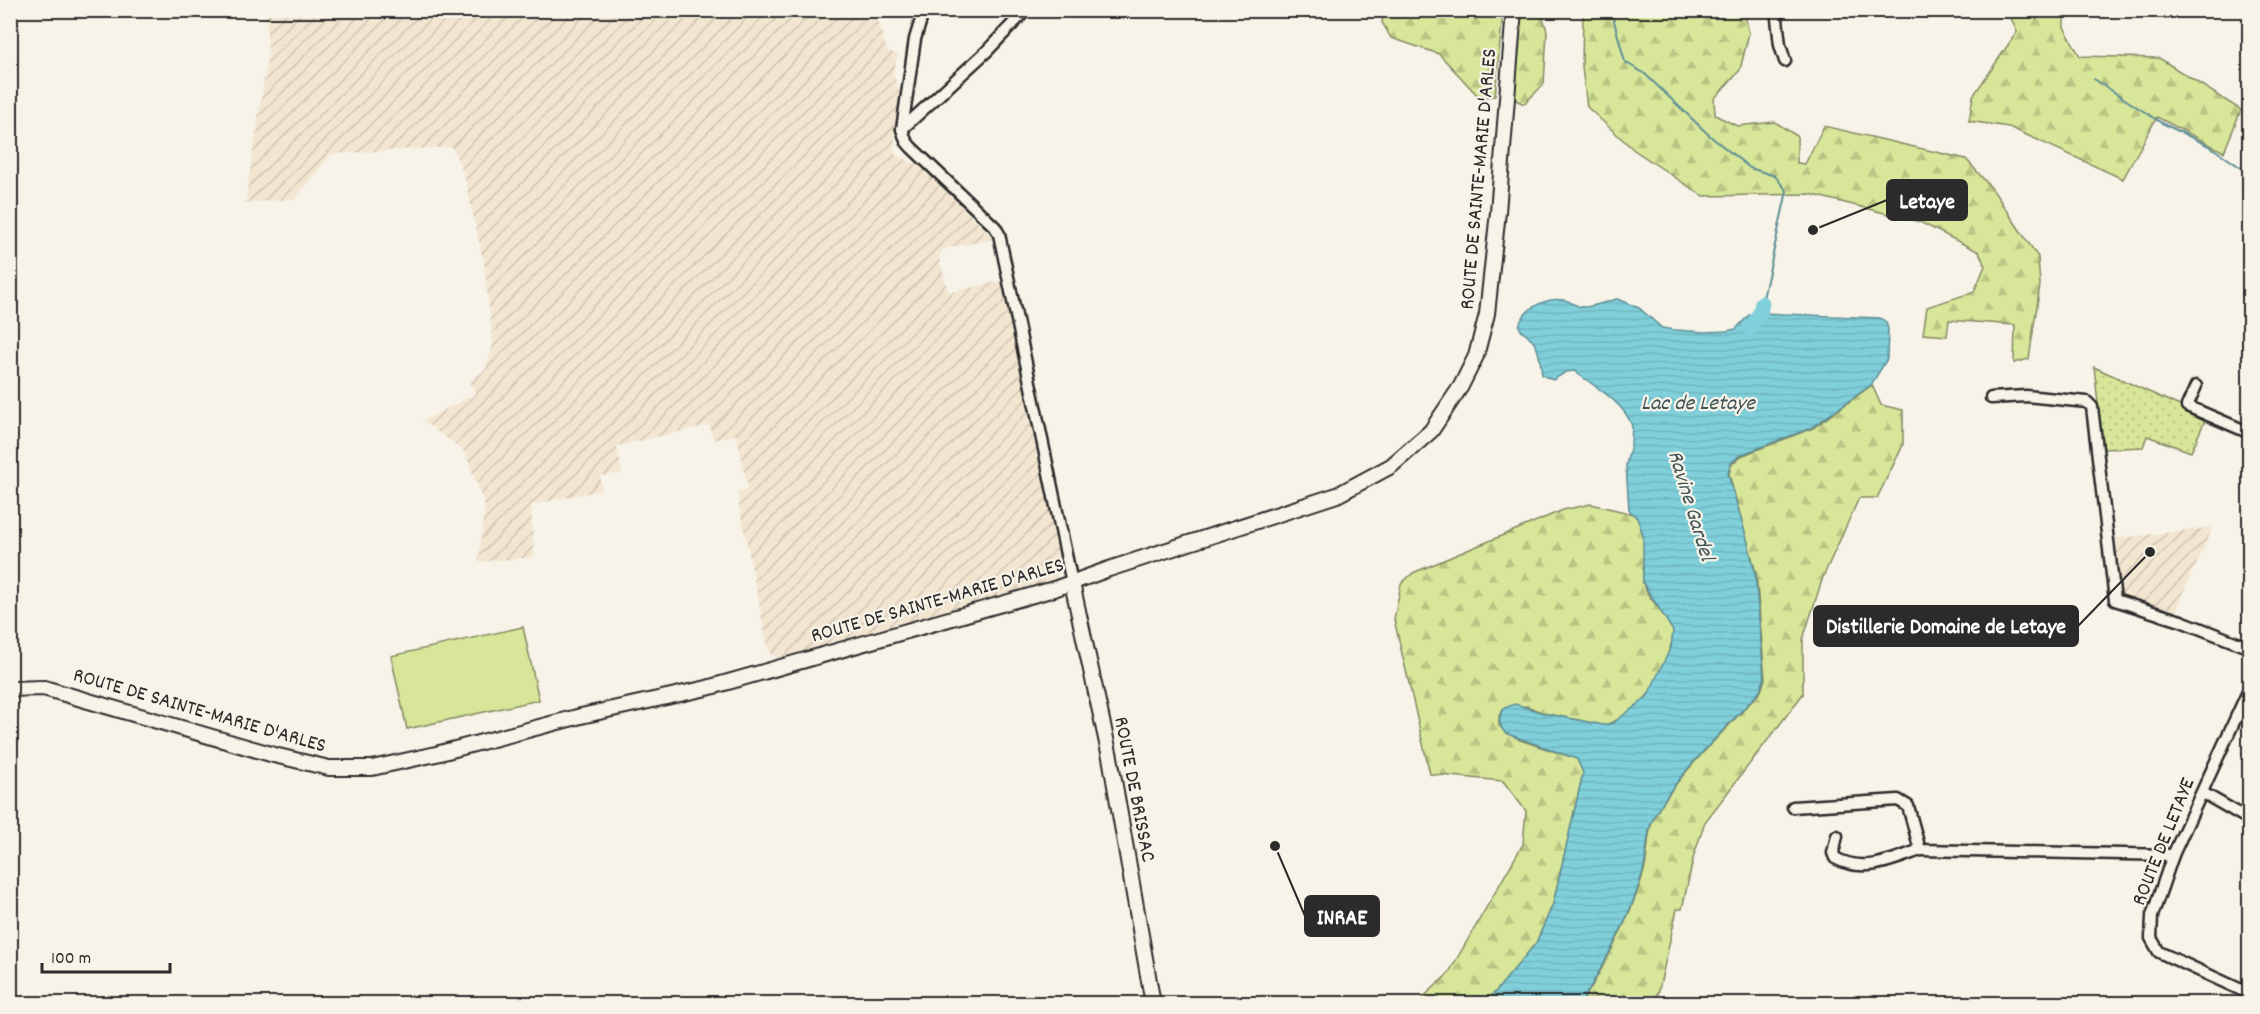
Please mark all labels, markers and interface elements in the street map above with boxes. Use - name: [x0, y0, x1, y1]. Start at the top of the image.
- street label: ROUTE DE SAINTE-MARIE D'ARLES: [1454, 47, 1506, 311]
- callout: Letaye: [1887, 180, 1967, 220]
- text: Letaye: [1899, 188, 1955, 219]
- water label: Lac de Letaye: [1641, 389, 1756, 420]
- water label: Ravine Gardel: [1658, 447, 1722, 567]
- street label: ROUTE DE SAINTE-MARIE D'ARLES: [808, 551, 1068, 652]
- callout: Distillerie Domaine de Letaye: [1814, 606, 2078, 646]
- text: Distillerie Domaine de Letaye: [1826, 613, 2066, 644]
- street label: ROUTE DE SAINTE-MARIE D'ARLES: [69, 661, 329, 762]
- street label: ROUTE DE BRISSAC: [1104, 714, 1162, 865]
- street label: ROUTE DE LETAYE: [2125, 773, 2204, 911]
- callout: INRAE: [1305, 896, 1379, 936]
- text: INRAE: [1317, 904, 1368, 935]
- scale bar: [42, 936, 170, 974]
- text: 100 m: [51, 947, 91, 972]

